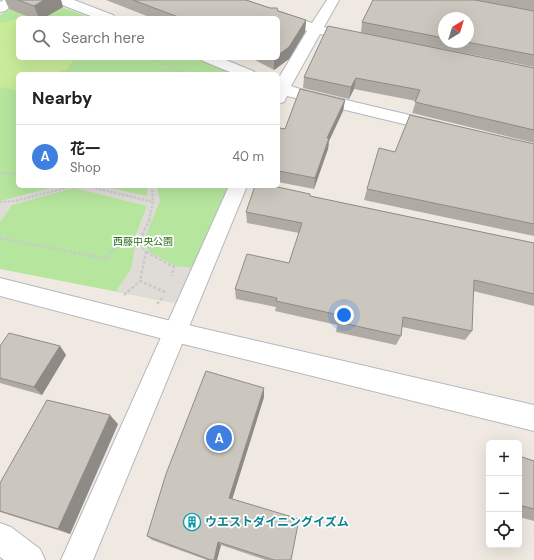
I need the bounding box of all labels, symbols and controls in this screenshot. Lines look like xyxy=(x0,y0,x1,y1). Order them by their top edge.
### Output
north arrow xyxy=(438,12,474,48)
search box xyxy=(16,16,280,60)
icon: search xyxy=(30,27,52,49)
text: Search here xyxy=(62,28,145,48)
text: Nearby xyxy=(32,87,92,109)
text: 花一 xyxy=(70,139,100,159)
text: A xyxy=(40,148,50,165)
text: 40 m xyxy=(232,148,264,165)
text: Shop xyxy=(70,159,101,176)
park label: 西藤中央公園 xyxy=(113,235,173,248)
your location xyxy=(334,305,354,325)
pin: A xyxy=(206,423,232,453)
map controls xyxy=(486,440,522,548)
button: + xyxy=(486,440,522,476)
button: − xyxy=(486,476,522,512)
building icon: ウエストダイニングイズム xyxy=(182,512,202,532)
button: locate xyxy=(486,512,522,548)
place label: ウエストダイニングイズム xyxy=(205,514,349,530)

